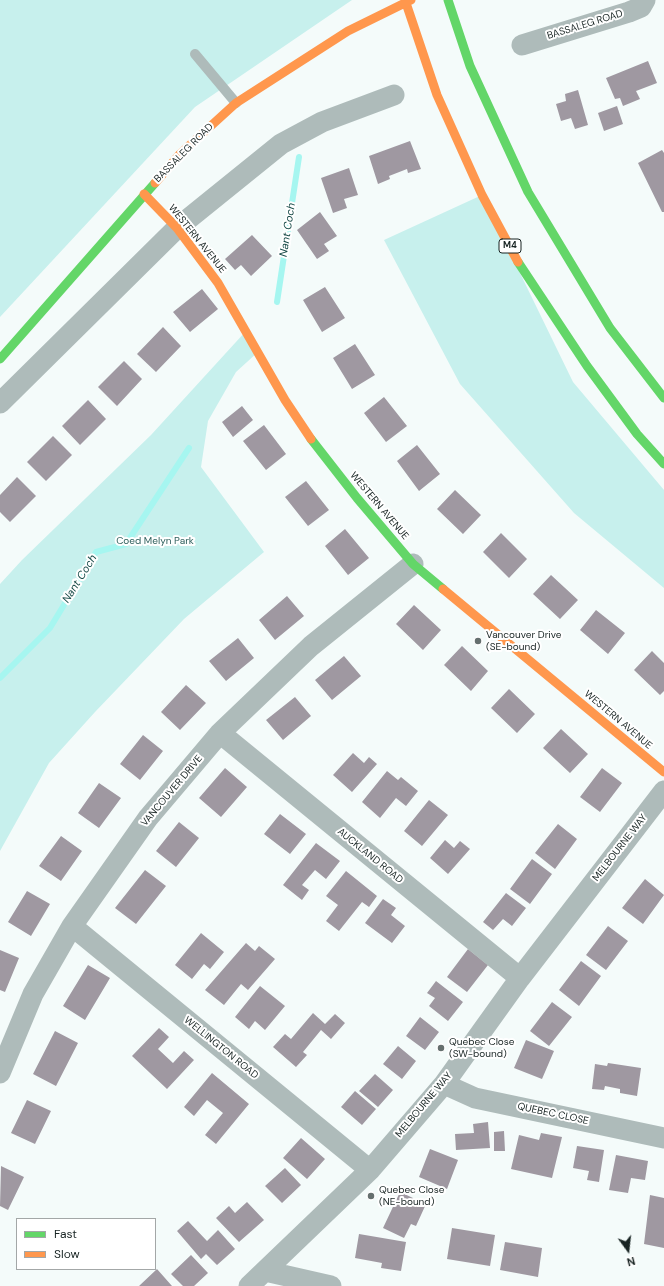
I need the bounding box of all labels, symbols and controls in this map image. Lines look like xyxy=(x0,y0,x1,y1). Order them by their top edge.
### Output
street label: BASSALEG ROAD xyxy=(546,8,624,42)
street label: BASSALEG ROAD xyxy=(152,121,216,185)
street label: WESTERN AVENUE xyxy=(166,202,228,276)
water label: Nant Coch xyxy=(277,202,299,258)
road number: M4 xyxy=(499,239,521,253)
street label: WESTERN AVENUE xyxy=(347,470,411,542)
park label: Coed Melyn Park xyxy=(116,535,194,547)
water label: Nant Coch xyxy=(60,552,100,606)
place label: Vancouver Drive (SE-bound) xyxy=(486,629,561,652)
marker: Vancouver Drive (SE-bound) xyxy=(473,636,483,646)
street label: WESTERN AVENUE xyxy=(582,688,654,752)
street label: VANCOUVER DRIVE xyxy=(139,753,205,829)
street label: MELBOURNE WAY xyxy=(590,812,650,884)
street label: AUCKLAND ROAD xyxy=(335,826,405,886)
street label: WELLINGTON ROAD xyxy=(181,1014,261,1082)
place label: Quebec Close (SW-bound) xyxy=(449,1036,514,1060)
marker: Quebec Close (SW-bound) xyxy=(436,1043,446,1053)
street label: MELBOURNE WAY xyxy=(393,1070,455,1140)
street label: QUEBEC CLOSE xyxy=(516,1101,590,1127)
place label: Quebec Close (NE-bound) xyxy=(379,1184,444,1208)
marker: Quebec Close (NE-bound) xyxy=(366,1191,376,1201)
legend xyxy=(16,1218,156,1270)
text: Fast xyxy=(54,1226,77,1242)
north arrow xyxy=(608,1230,648,1270)
text: Slow xyxy=(54,1246,80,1262)
text: N xyxy=(625,1254,637,1269)

